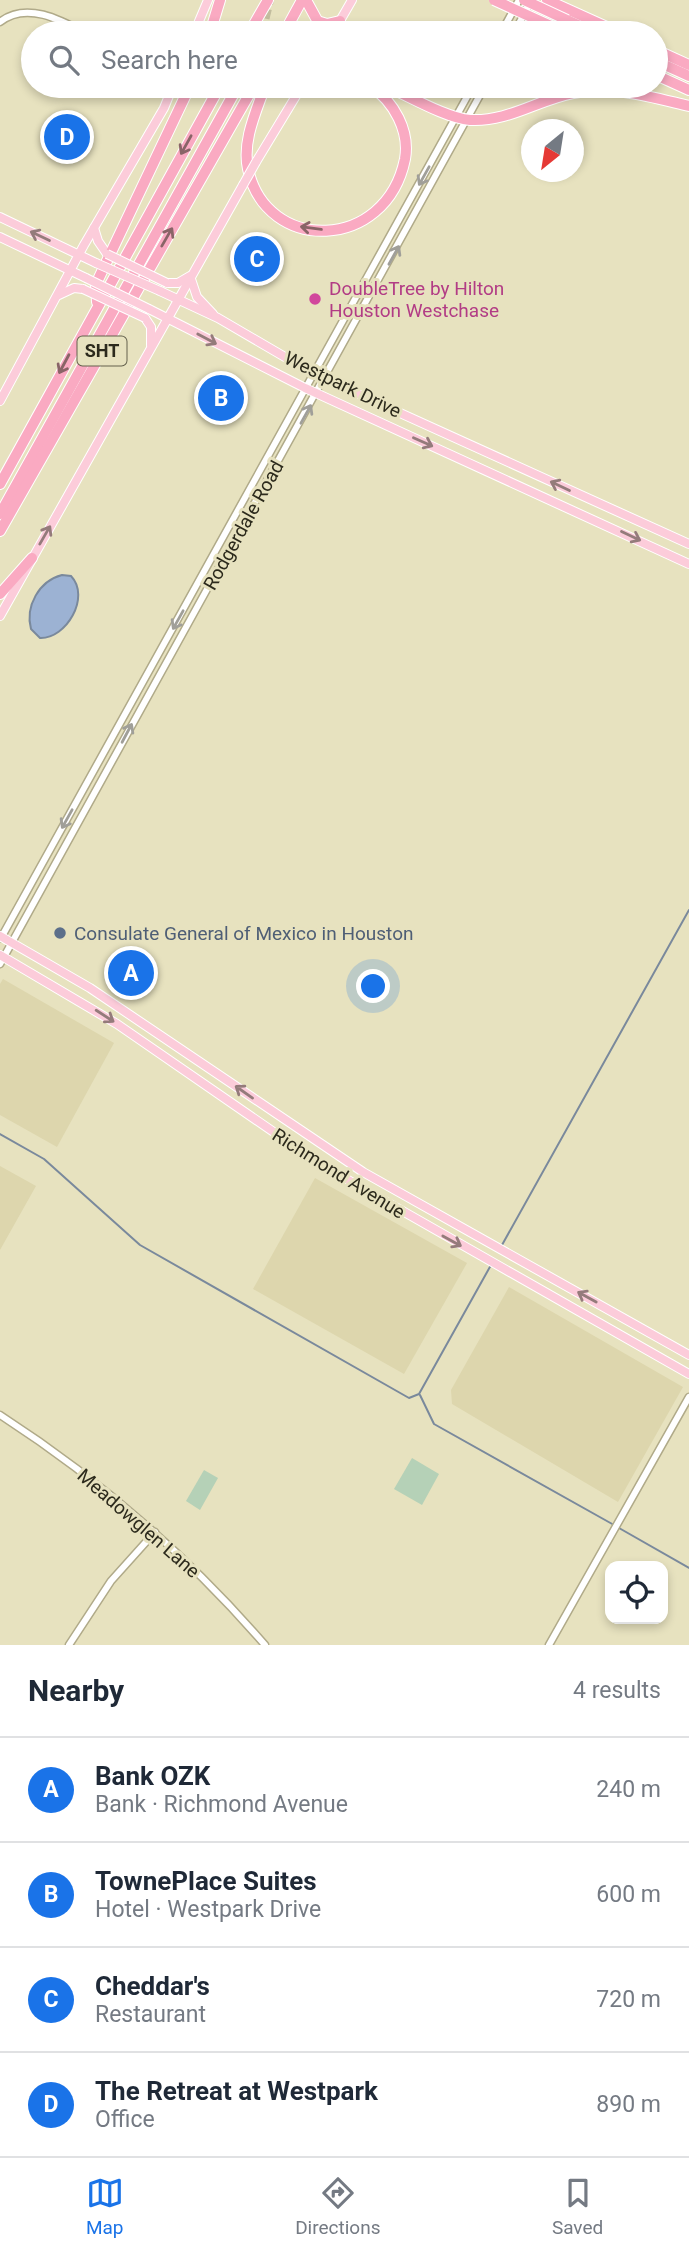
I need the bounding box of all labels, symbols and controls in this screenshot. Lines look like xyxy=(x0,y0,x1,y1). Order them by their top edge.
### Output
search box xyxy=(21,21,668,98)
icon: search xyxy=(45,41,83,79)
text: Search here xyxy=(101,45,238,75)
pin: D xyxy=(44,111,90,163)
north arrow xyxy=(521,119,584,182)
one-way arrow xyxy=(179,135,193,155)
one-way arrow xyxy=(417,166,431,186)
one-way arrow xyxy=(300,221,322,234)
one-way arrow xyxy=(161,227,174,248)
one-way arrow xyxy=(29,228,50,241)
pin: C xyxy=(234,233,280,285)
one-way arrow xyxy=(387,245,401,265)
place label: DoubleTree by Hilton Houston Westchase xyxy=(329,277,504,322)
marker: DoubleTree by Hilton Houston Westchase xyxy=(307,291,323,307)
one-way arrow xyxy=(196,332,216,346)
road number: SHT xyxy=(78,337,126,366)
street label: Westpark Drive xyxy=(281,346,405,423)
one-way arrow xyxy=(57,353,71,374)
pin: B xyxy=(198,372,244,424)
one-way arrow xyxy=(299,404,313,424)
one-way arrow xyxy=(412,436,434,449)
street label: Rodgerdale Road xyxy=(198,457,288,594)
one-way arrow xyxy=(550,478,571,492)
one-way arrow xyxy=(38,525,52,545)
one-way arrow xyxy=(620,529,641,543)
one-way arrow xyxy=(171,609,184,630)
one-way arrow xyxy=(120,723,134,743)
one-way arrow xyxy=(60,808,73,829)
place label: Consulate General of Mexico in Houston xyxy=(74,922,413,945)
marker: Consulate General of Mexico in Houston xyxy=(52,925,68,941)
pin: A xyxy=(108,947,154,999)
your location xyxy=(356,969,390,1003)
one-way arrow xyxy=(95,1009,114,1024)
one-way arrow xyxy=(235,1085,254,1099)
street label: Richmond Avenue xyxy=(268,1123,409,1224)
one-way arrow xyxy=(442,1234,462,1248)
one-way arrow xyxy=(577,1290,597,1304)
street label: Meadowglen Lane xyxy=(73,1464,205,1583)
map controls xyxy=(605,1561,668,1624)
button: locate xyxy=(605,1561,668,1624)
text: Nearby xyxy=(28,1673,124,1708)
text: 4 results xyxy=(573,1677,661,1704)
text: Bank OZK xyxy=(95,1761,210,1791)
text: A xyxy=(43,1776,59,1803)
text: 240 m xyxy=(596,1776,661,1803)
text: Bank · Richmond Avenue xyxy=(95,1791,348,1818)
text: TownePlace Suites xyxy=(95,1866,317,1896)
text: B xyxy=(44,1881,58,1908)
text: 600 m xyxy=(596,1881,661,1908)
text: Hotel · Westpark Drive xyxy=(95,1896,321,1923)
text: Cheddar's xyxy=(95,1971,210,2001)
text: C xyxy=(43,1986,59,2013)
text: 720 m xyxy=(596,1986,661,2013)
text: Restaurant xyxy=(95,2001,206,2028)
text: The Retreat at Westpark xyxy=(95,2076,378,2106)
text: D xyxy=(44,2091,58,2118)
text: 890 m xyxy=(596,2091,661,2118)
text: Office xyxy=(95,2106,155,2133)
tab: Map xyxy=(86,2174,124,2239)
tab: Directions xyxy=(295,2174,380,2239)
tab: Saved xyxy=(552,2174,603,2239)

